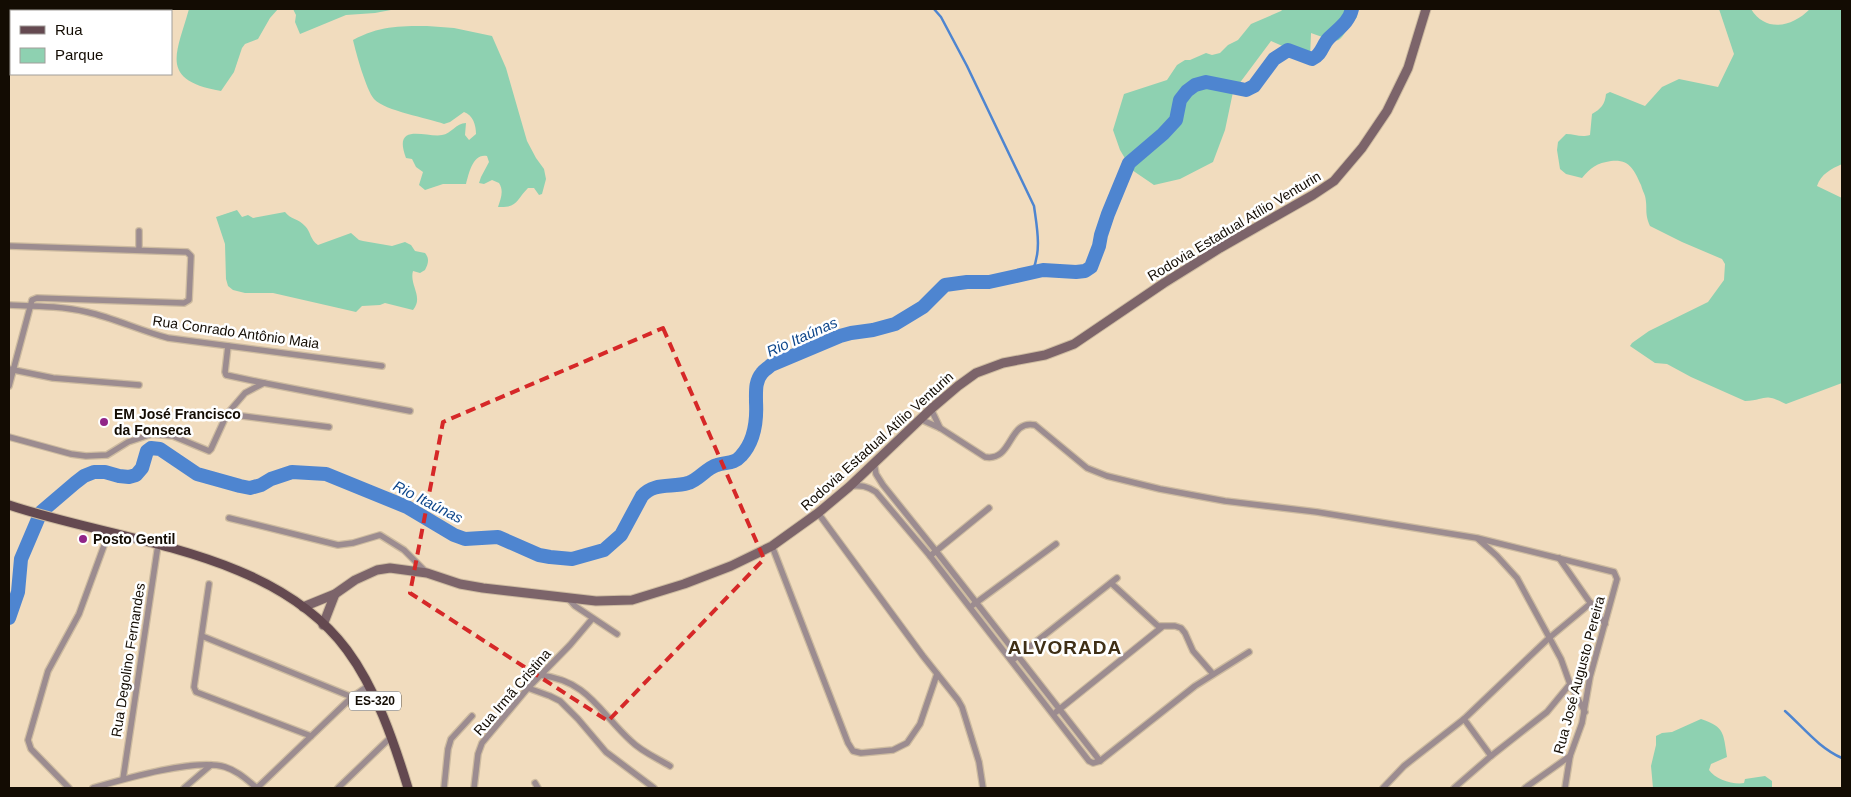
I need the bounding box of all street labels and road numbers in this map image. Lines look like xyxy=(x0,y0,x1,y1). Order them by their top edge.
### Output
street label: Rodovia Estadual Atílio Venturin xyxy=(1144,168,1324,284)
street label: Rua Conrado Antônio Maia xyxy=(152,312,321,352)
street label: Rodovia Estadual Atílio Venturin xyxy=(798,368,956,514)
street label: Rua Degolino Fernandes xyxy=(108,582,148,738)
street label: Rua José Augusto Pereira xyxy=(1550,594,1608,756)
street label: Rua Irmã Cristina xyxy=(470,645,554,738)
road number: ES-320 xyxy=(349,691,401,710)

